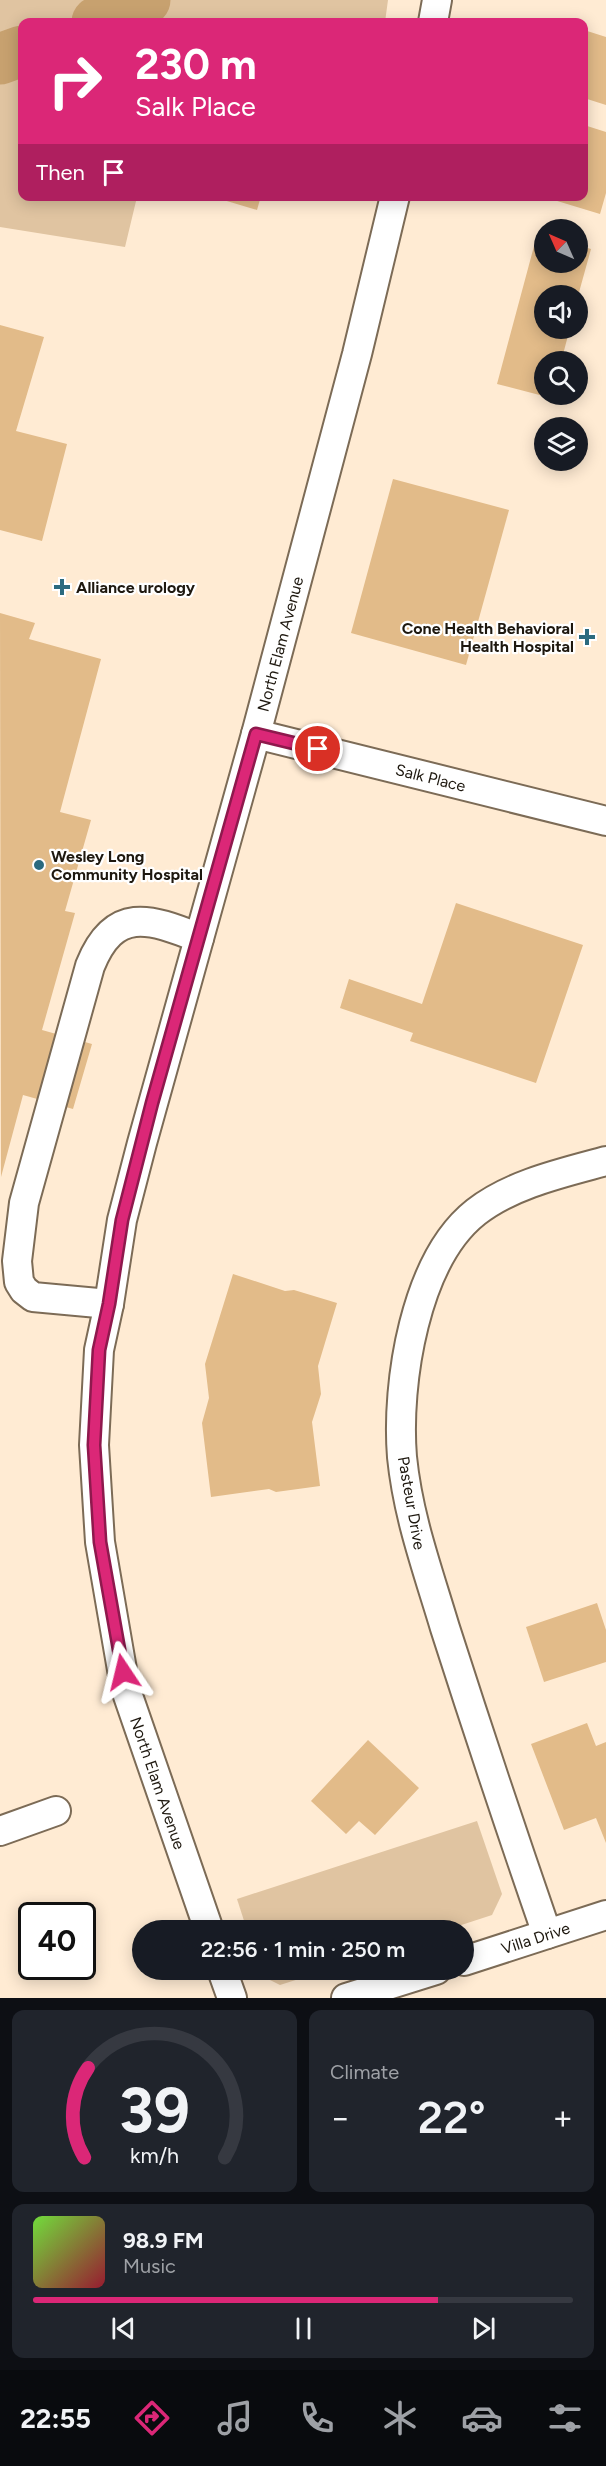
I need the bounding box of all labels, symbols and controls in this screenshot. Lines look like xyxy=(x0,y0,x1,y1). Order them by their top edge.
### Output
text: 230 m xyxy=(135,39,257,90)
icon: right xyxy=(36,42,114,120)
text: Salk Place xyxy=(135,90,256,123)
icon: arrive xyxy=(97,156,130,189)
text: Then xyxy=(36,159,85,186)
north arrow xyxy=(534,219,588,273)
map controls xyxy=(534,219,588,471)
button: sound xyxy=(534,285,588,339)
button: search xyxy=(534,351,588,405)
button: layers xyxy=(534,417,588,471)
street label: North Elam Avenue xyxy=(253,574,308,714)
marker: Alliance urology xyxy=(53,578,71,596)
place label: Alliance urology xyxy=(76,578,196,597)
place label: Cone Health Behavioral Health Hospital xyxy=(402,619,574,656)
marker: Cone Health Behavioral Health Hospital xyxy=(578,628,596,646)
pin xyxy=(292,723,343,774)
icon: arrive xyxy=(301,732,334,765)
street label: Salk Place xyxy=(394,760,468,796)
place label: Wesley Long Community Hospital xyxy=(51,847,203,884)
marker: Wesley Long Community Hospital xyxy=(32,858,46,872)
street label: Pasteur Drive xyxy=(394,1455,429,1552)
position arrow xyxy=(91,1640,155,1704)
street label: North Elam Avenue xyxy=(126,1714,189,1852)
speed limit sign: 40 xyxy=(18,1902,96,1980)
street label: Villa Drive xyxy=(499,1918,572,1958)
text: 22:56 · 1 min · 250 m xyxy=(201,1936,405,1963)
text: Climate xyxy=(330,2060,399,2084)
text: 39 xyxy=(119,2073,190,2148)
text: 22° xyxy=(417,2090,486,2144)
text: − xyxy=(330,2098,351,2137)
text: + xyxy=(552,2098,573,2137)
text: km/h xyxy=(130,2143,179,2168)
text: 98.9 FM xyxy=(123,2227,204,2254)
text: Music xyxy=(123,2254,176,2278)
icon: previous xyxy=(107,2312,140,2345)
icon: pause xyxy=(287,2312,320,2345)
icon: next xyxy=(467,2312,500,2345)
icon: directions xyxy=(131,2397,173,2439)
icon: music xyxy=(214,2397,256,2439)
icon: phone xyxy=(296,2397,338,2439)
icon: climate xyxy=(379,2397,421,2439)
icon: car xyxy=(461,2397,503,2439)
icon: filters xyxy=(544,2397,586,2439)
text: 22:55 xyxy=(20,2402,91,2435)

